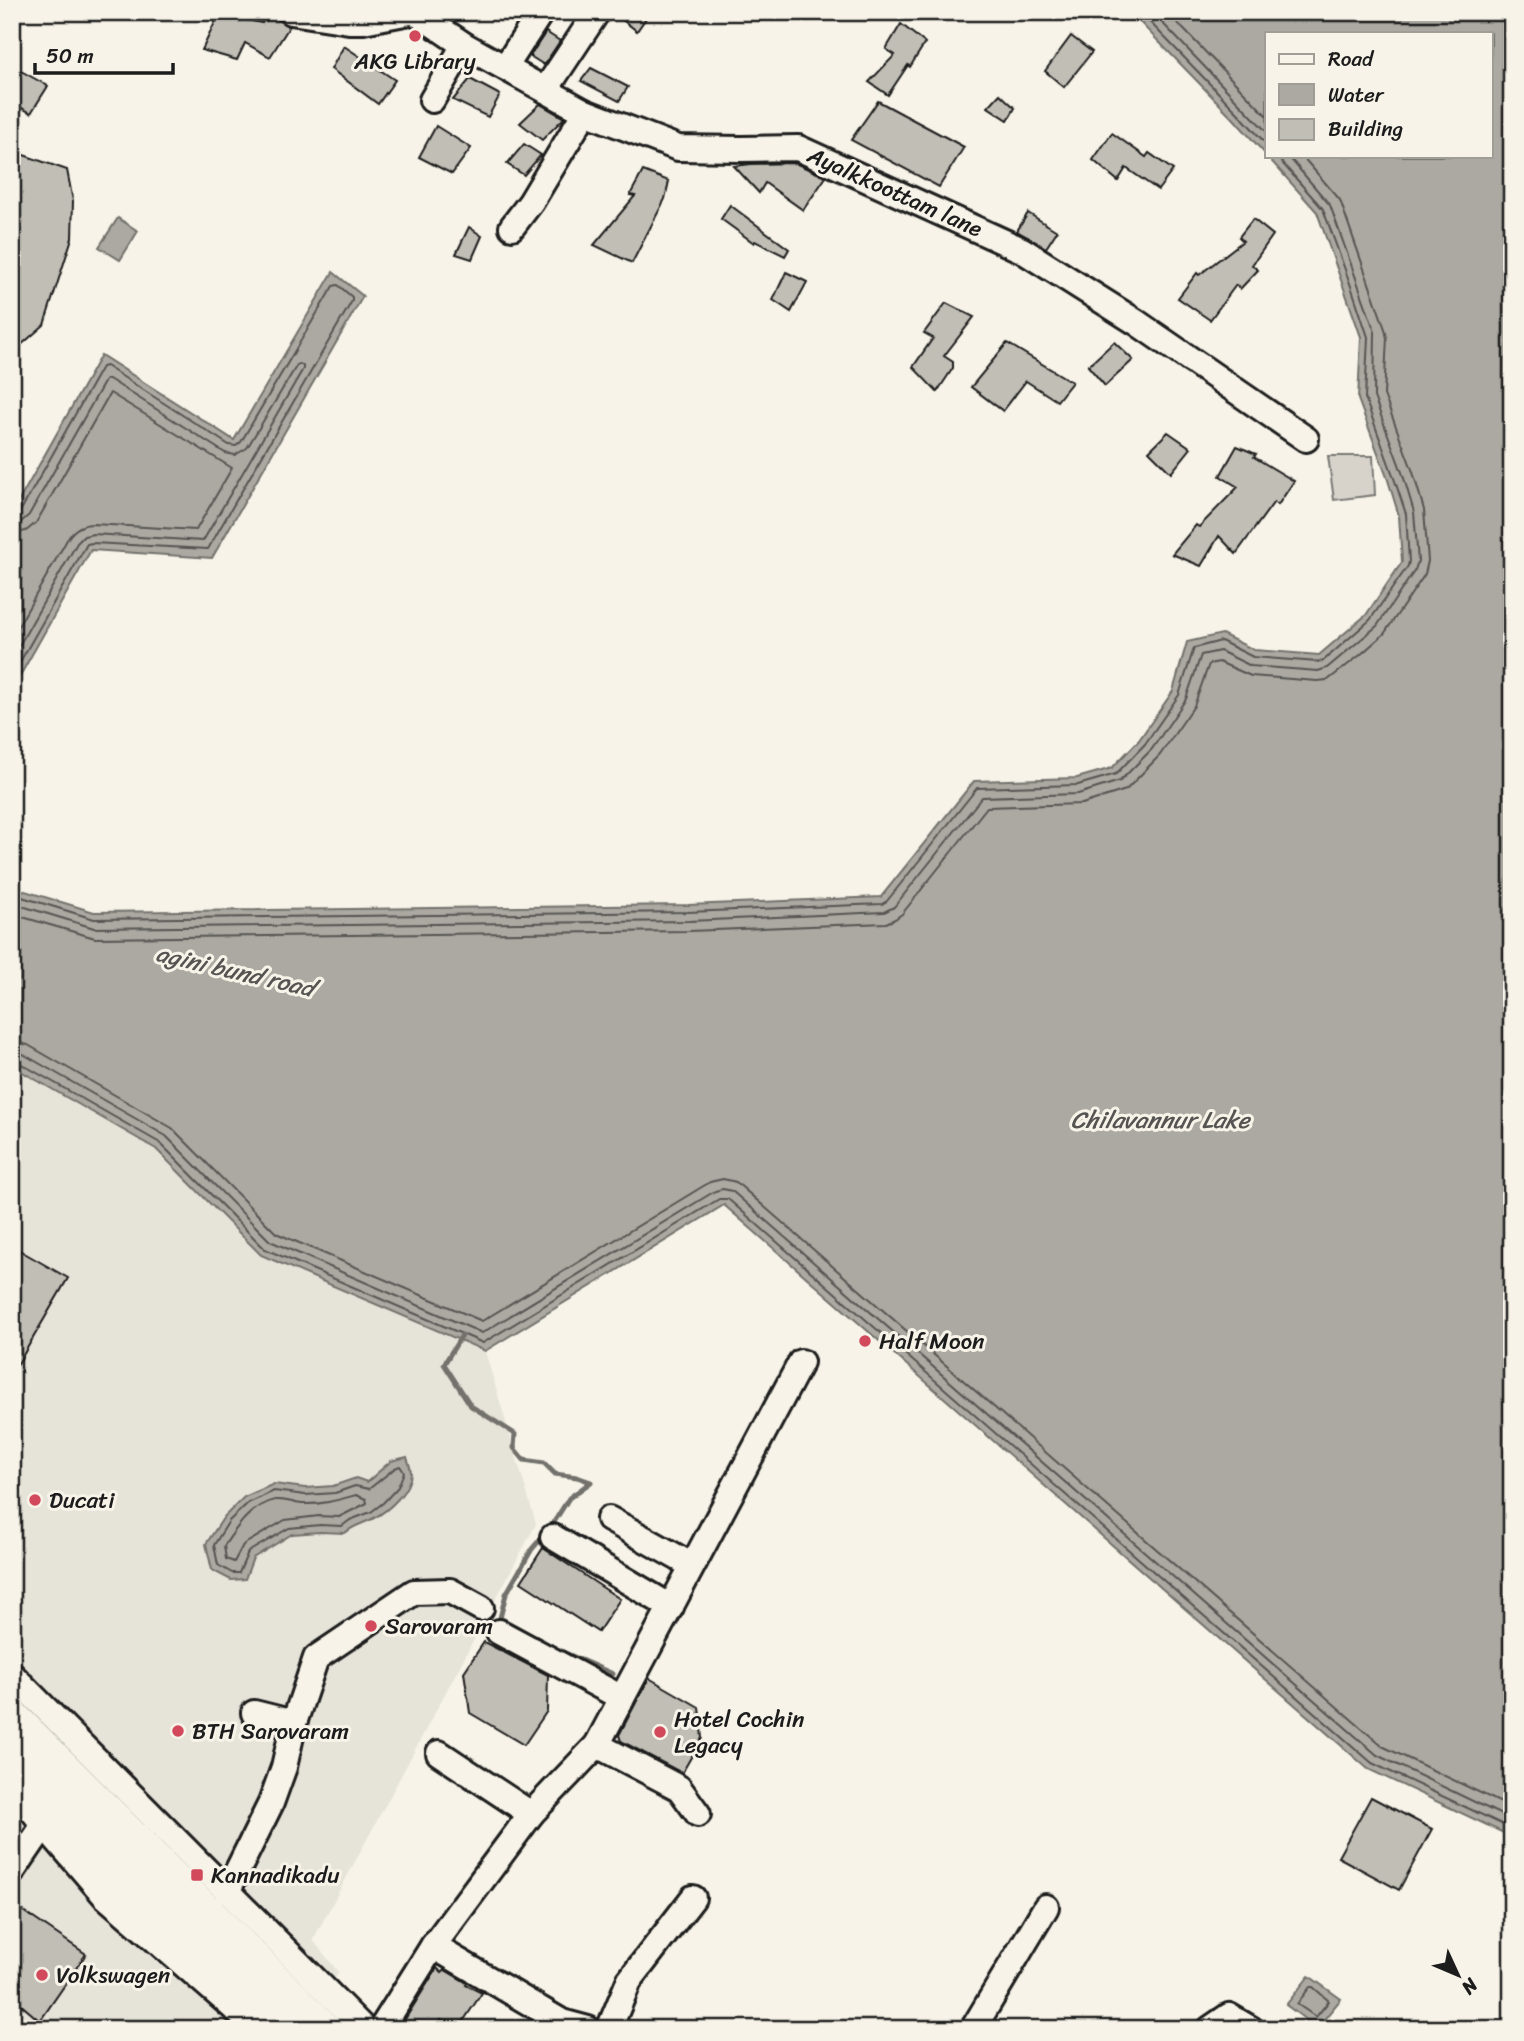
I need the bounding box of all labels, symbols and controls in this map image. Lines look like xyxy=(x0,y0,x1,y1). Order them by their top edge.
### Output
marker: AKG Library xyxy=(407,28,423,44)
scale bar xyxy=(35,32,173,76)
legend xyxy=(1265,32,1492,158)
text: 50 m xyxy=(46,37,94,75)
text: Road xyxy=(1328,40,1375,78)
place label: AKG Library xyxy=(353,41,476,82)
text: Water xyxy=(1328,76,1385,114)
text: Building xyxy=(1328,110,1404,148)
street label: Ayalkkoottam lane xyxy=(800,135,989,249)
water label: agini bund road xyxy=(152,932,324,1011)
water label: Chilavannur Lake xyxy=(1071,1099,1252,1141)
place label: Half Moon xyxy=(879,1321,985,1362)
marker: Half Moon xyxy=(857,1333,873,1349)
place label: Ducati xyxy=(49,1480,115,1521)
marker: Ducati xyxy=(27,1492,43,1508)
place label: Sarovaram xyxy=(385,1606,493,1647)
marker: Sarovaram xyxy=(363,1618,379,1634)
place label: Hotel Cochin Legacy xyxy=(674,1699,804,1766)
place label: BTH Sarovaram xyxy=(192,1711,349,1752)
marker: BTH Sarovaram xyxy=(170,1723,186,1739)
marker: Hotel Cochin Legacy xyxy=(652,1724,668,1740)
place label: Kannadikadu xyxy=(211,1855,340,1896)
marker: Kannadikadu xyxy=(189,1867,205,1883)
north arrow xyxy=(1422,1940,1492,2010)
place label: Volkswagen xyxy=(56,1955,171,1996)
marker: Volkswagen xyxy=(34,1967,50,1983)
text: N xyxy=(1453,1970,1487,2003)

